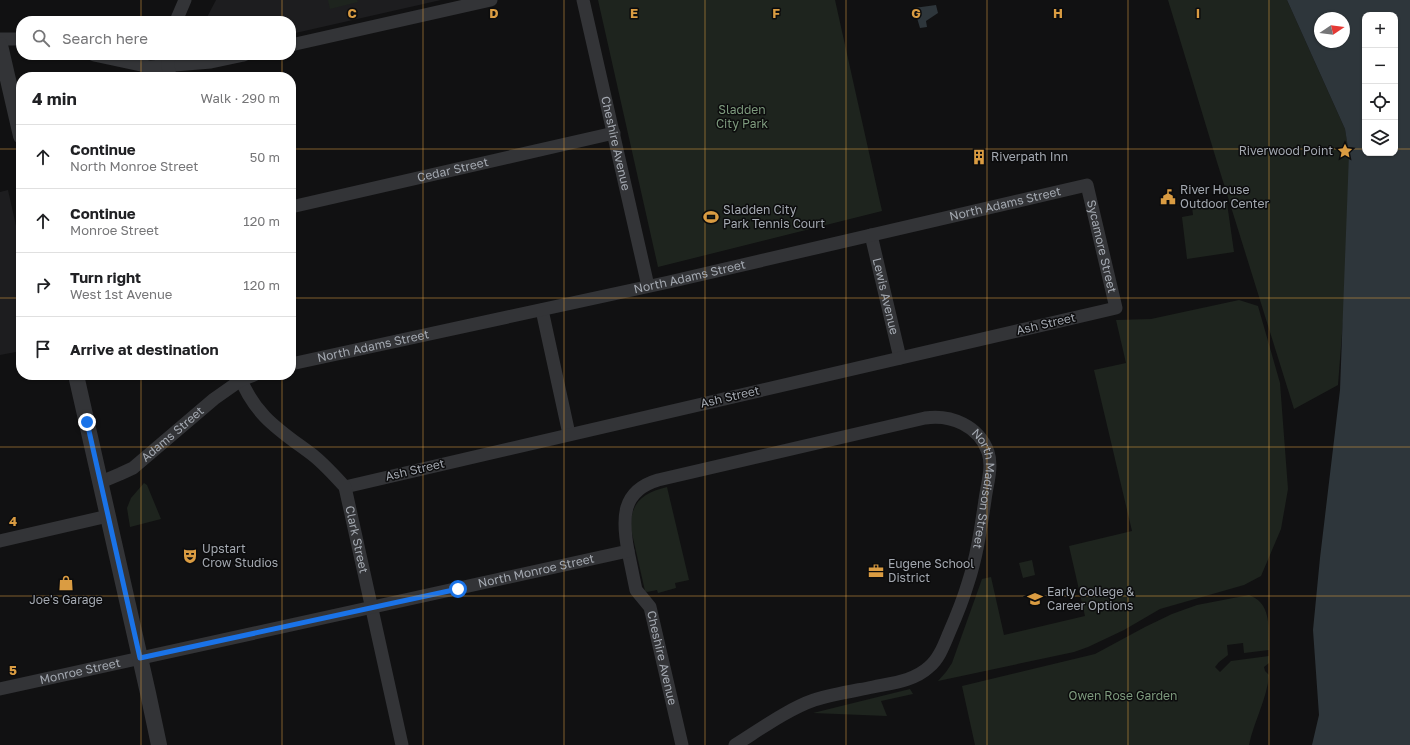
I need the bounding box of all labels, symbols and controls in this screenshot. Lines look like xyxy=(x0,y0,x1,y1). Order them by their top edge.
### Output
text: C xyxy=(347,5,357,21)
text: D xyxy=(489,5,499,21)
text: E xyxy=(630,5,638,21)
text: F xyxy=(772,5,780,21)
text: G xyxy=(911,5,921,21)
text: H xyxy=(1053,5,1063,21)
text: I xyxy=(1196,5,1200,21)
north arrow xyxy=(1314,12,1350,48)
map controls xyxy=(1362,12,1398,156)
button: + xyxy=(1362,12,1398,48)
search box xyxy=(16,16,296,60)
icon: search xyxy=(30,27,52,49)
text: Search here xyxy=(62,29,148,47)
button: − xyxy=(1362,48,1398,84)
button: locate xyxy=(1362,84,1398,120)
text: 4 min xyxy=(32,88,77,109)
text: Walk · 290 m xyxy=(201,90,280,106)
street label: Cheshire Avenue xyxy=(598,95,634,192)
park label: Sladden City Park xyxy=(716,102,768,131)
button: layers xyxy=(1362,120,1398,156)
text: Continue xyxy=(70,140,136,158)
place icon: Riverwood Point xyxy=(1336,142,1354,160)
place label: Riverwood Point xyxy=(1239,143,1333,158)
icon: ahead xyxy=(32,146,54,168)
building icon: Riverpath Inn xyxy=(970,148,988,166)
text: 50 m xyxy=(250,149,280,165)
place label: Riverpath Inn xyxy=(991,149,1068,164)
street label: Cedar Street xyxy=(416,154,490,185)
text: North Monroe Street xyxy=(70,158,198,174)
place label: River House Outdoor Center xyxy=(1180,182,1270,211)
street label: North Adams Street xyxy=(948,183,1063,224)
public building icon: River House Outdoor Center xyxy=(1159,188,1177,206)
street label: Sycamore Street xyxy=(1084,198,1120,295)
place label: Sladden City Park Tennis Court xyxy=(723,202,825,231)
text: Continue xyxy=(70,204,136,222)
sports icon: Sladden City Park Tennis Court xyxy=(702,208,720,226)
icon: ahead xyxy=(32,210,54,232)
text: 120 m xyxy=(243,213,280,229)
text: Monroe Street xyxy=(70,222,159,238)
street label: North Adams Street xyxy=(632,256,747,296)
street label: Lewis Avenue xyxy=(870,256,902,336)
text: Turn right xyxy=(70,268,141,286)
icon: right xyxy=(32,274,54,296)
text: 120 m xyxy=(243,277,280,293)
text: West 1st Avenue xyxy=(70,286,172,302)
street label: Ash Street xyxy=(1015,309,1077,338)
street label: North Adams Street xyxy=(316,326,431,365)
icon: arrive xyxy=(32,338,54,360)
text: Arrive at destination xyxy=(70,340,219,358)
street label: Ash Street xyxy=(699,382,761,411)
street label: Adams Street xyxy=(138,403,207,465)
route end xyxy=(78,413,96,431)
street label: North Madison Street xyxy=(969,425,998,550)
street label: Ash Street xyxy=(384,455,446,484)
street label: Clark Street xyxy=(342,504,372,575)
text: 4 xyxy=(9,513,17,529)
place label: Upstart Crow Studios xyxy=(202,541,278,570)
theatre icon: Upstart Crow Studios xyxy=(181,547,199,565)
street label: North Monroe Street xyxy=(477,551,596,591)
place label: Eugene School District xyxy=(888,556,974,585)
office icon: Eugene School District xyxy=(867,562,885,580)
shop icon: Joe's Garage xyxy=(57,574,75,592)
route start xyxy=(449,580,467,598)
place label: Early College & Career Options xyxy=(1047,584,1134,613)
school or university icon: Early College & Career Options xyxy=(1026,590,1044,608)
place label: Joe's Garage xyxy=(29,592,103,607)
street label: Cheshire Avenue xyxy=(644,609,680,706)
street label: Monroe Street xyxy=(38,655,122,687)
text: 5 xyxy=(9,662,17,678)
park label: Owen Rose Garden xyxy=(1069,688,1177,703)

